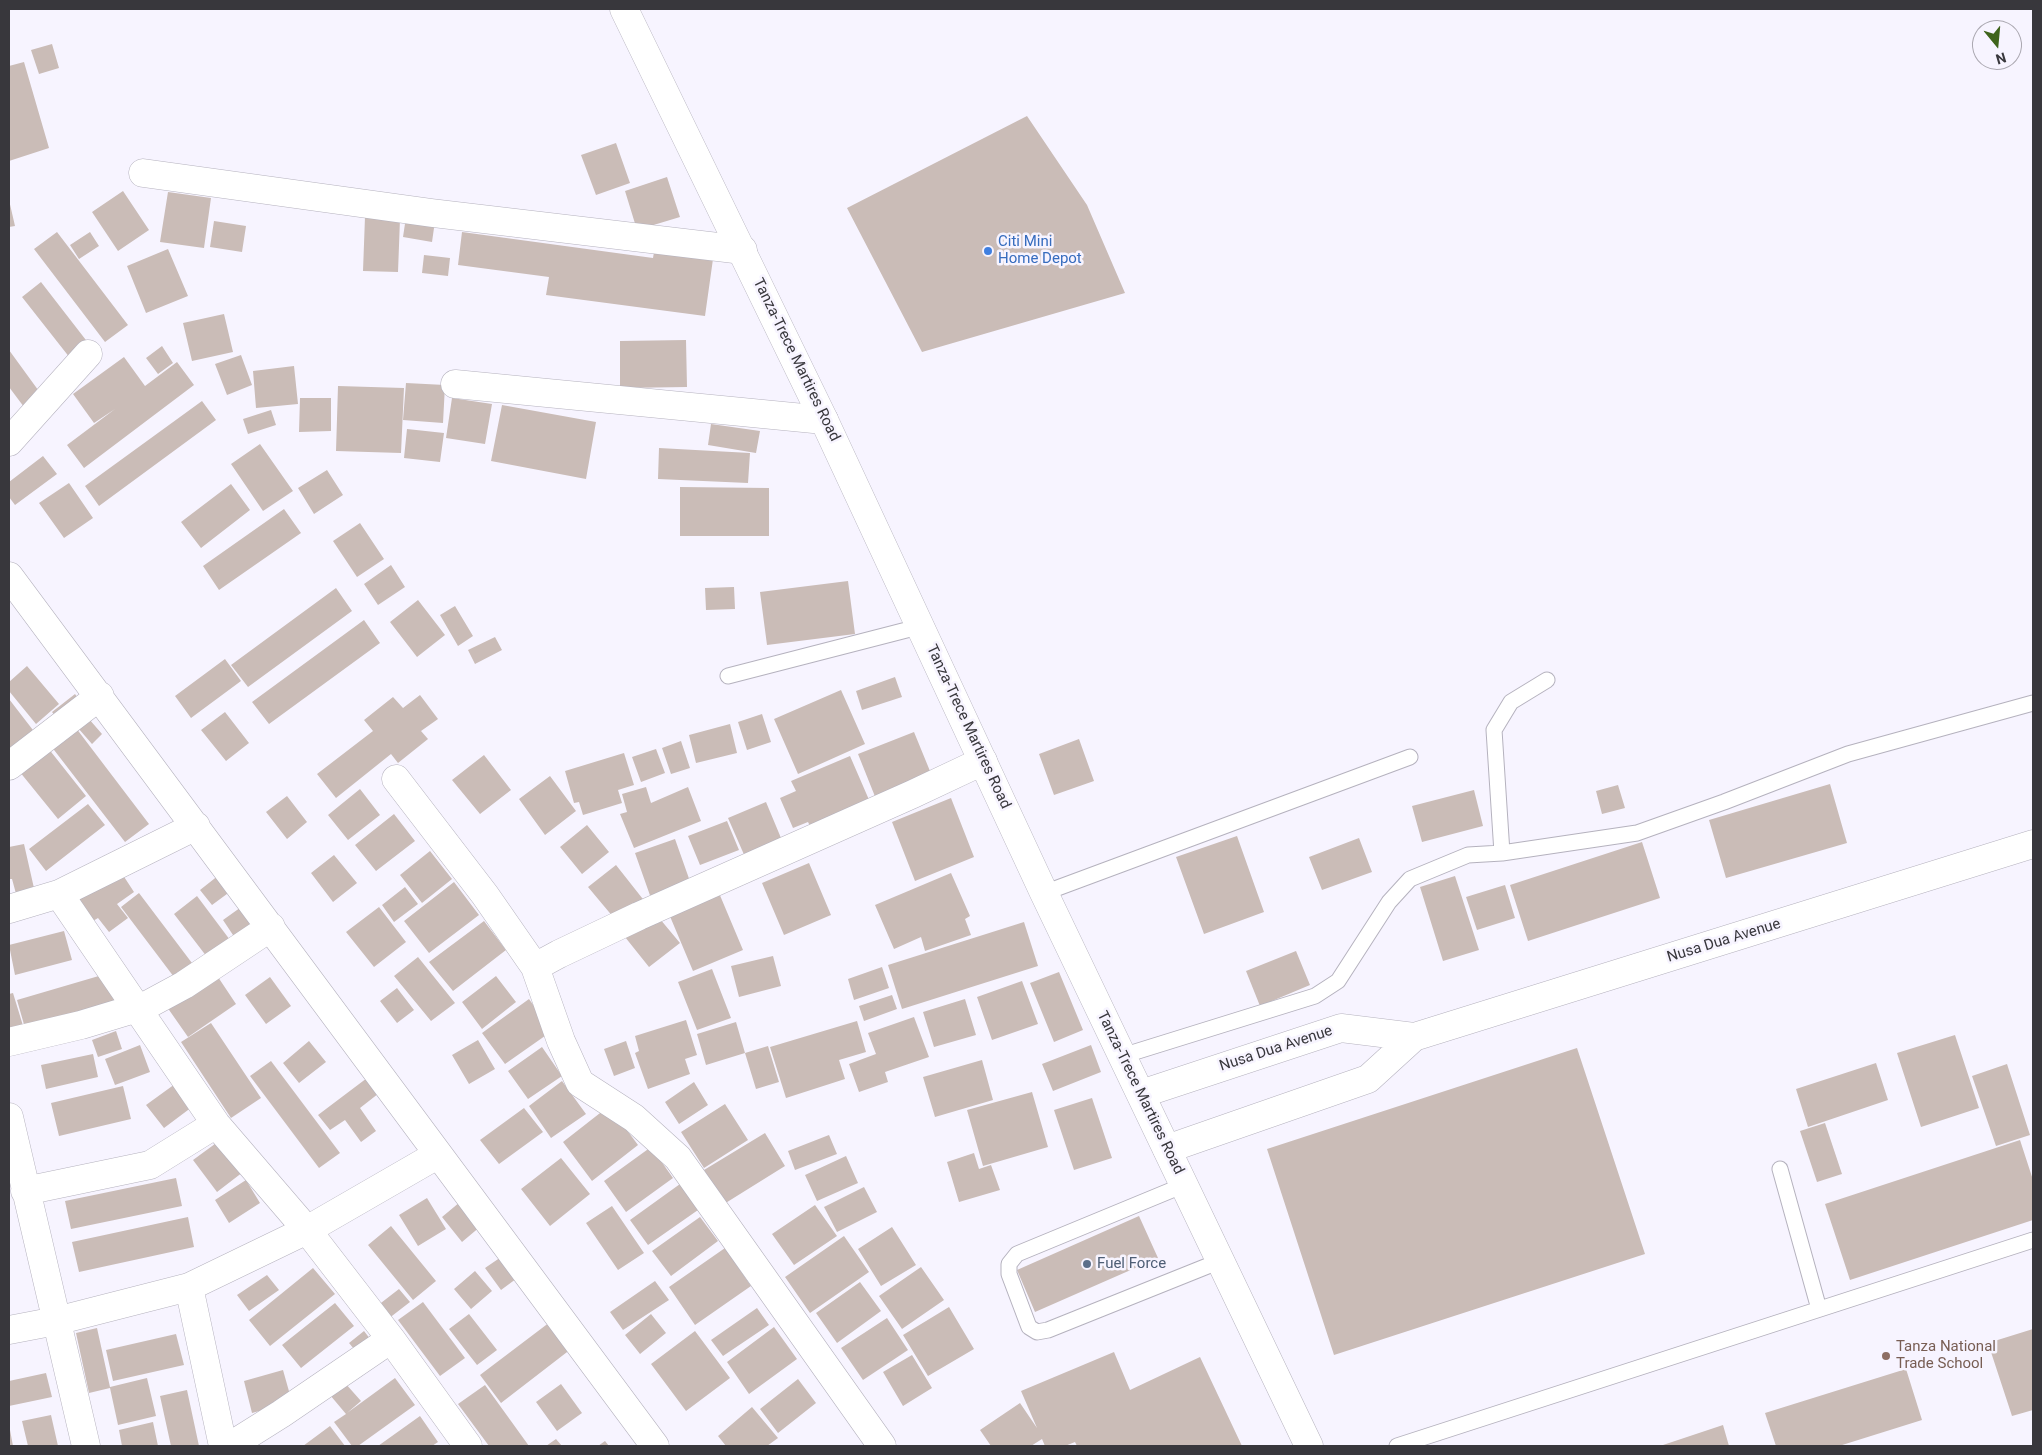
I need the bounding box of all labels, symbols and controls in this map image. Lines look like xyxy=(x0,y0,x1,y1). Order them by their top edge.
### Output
north arrow xyxy=(1972,20,2022,70)
text: N xyxy=(1994,49,2008,67)
place label: Citi Mini Home Depot xyxy=(998,233,1082,268)
marker: Citi Mini Home Depot xyxy=(982,245,994,257)
street label: Tanza-Trece Martires Road xyxy=(749,276,843,444)
street label: Tanza-Trece Martires Road xyxy=(922,642,1014,812)
street label: Nusa Dua Avenue xyxy=(1665,915,1783,967)
street label: Tanza-Trece Martires Road xyxy=(1093,1009,1187,1177)
street label: Nusa Dua Avenue xyxy=(1217,1022,1335,1076)
place label: Fuel Force xyxy=(1097,1255,1166,1273)
marker: Fuel Force xyxy=(1081,1258,1093,1270)
place label: Tanza National Trade School xyxy=(1896,1338,1996,1373)
marker: Tanza National Trade School xyxy=(1880,1350,1892,1362)

